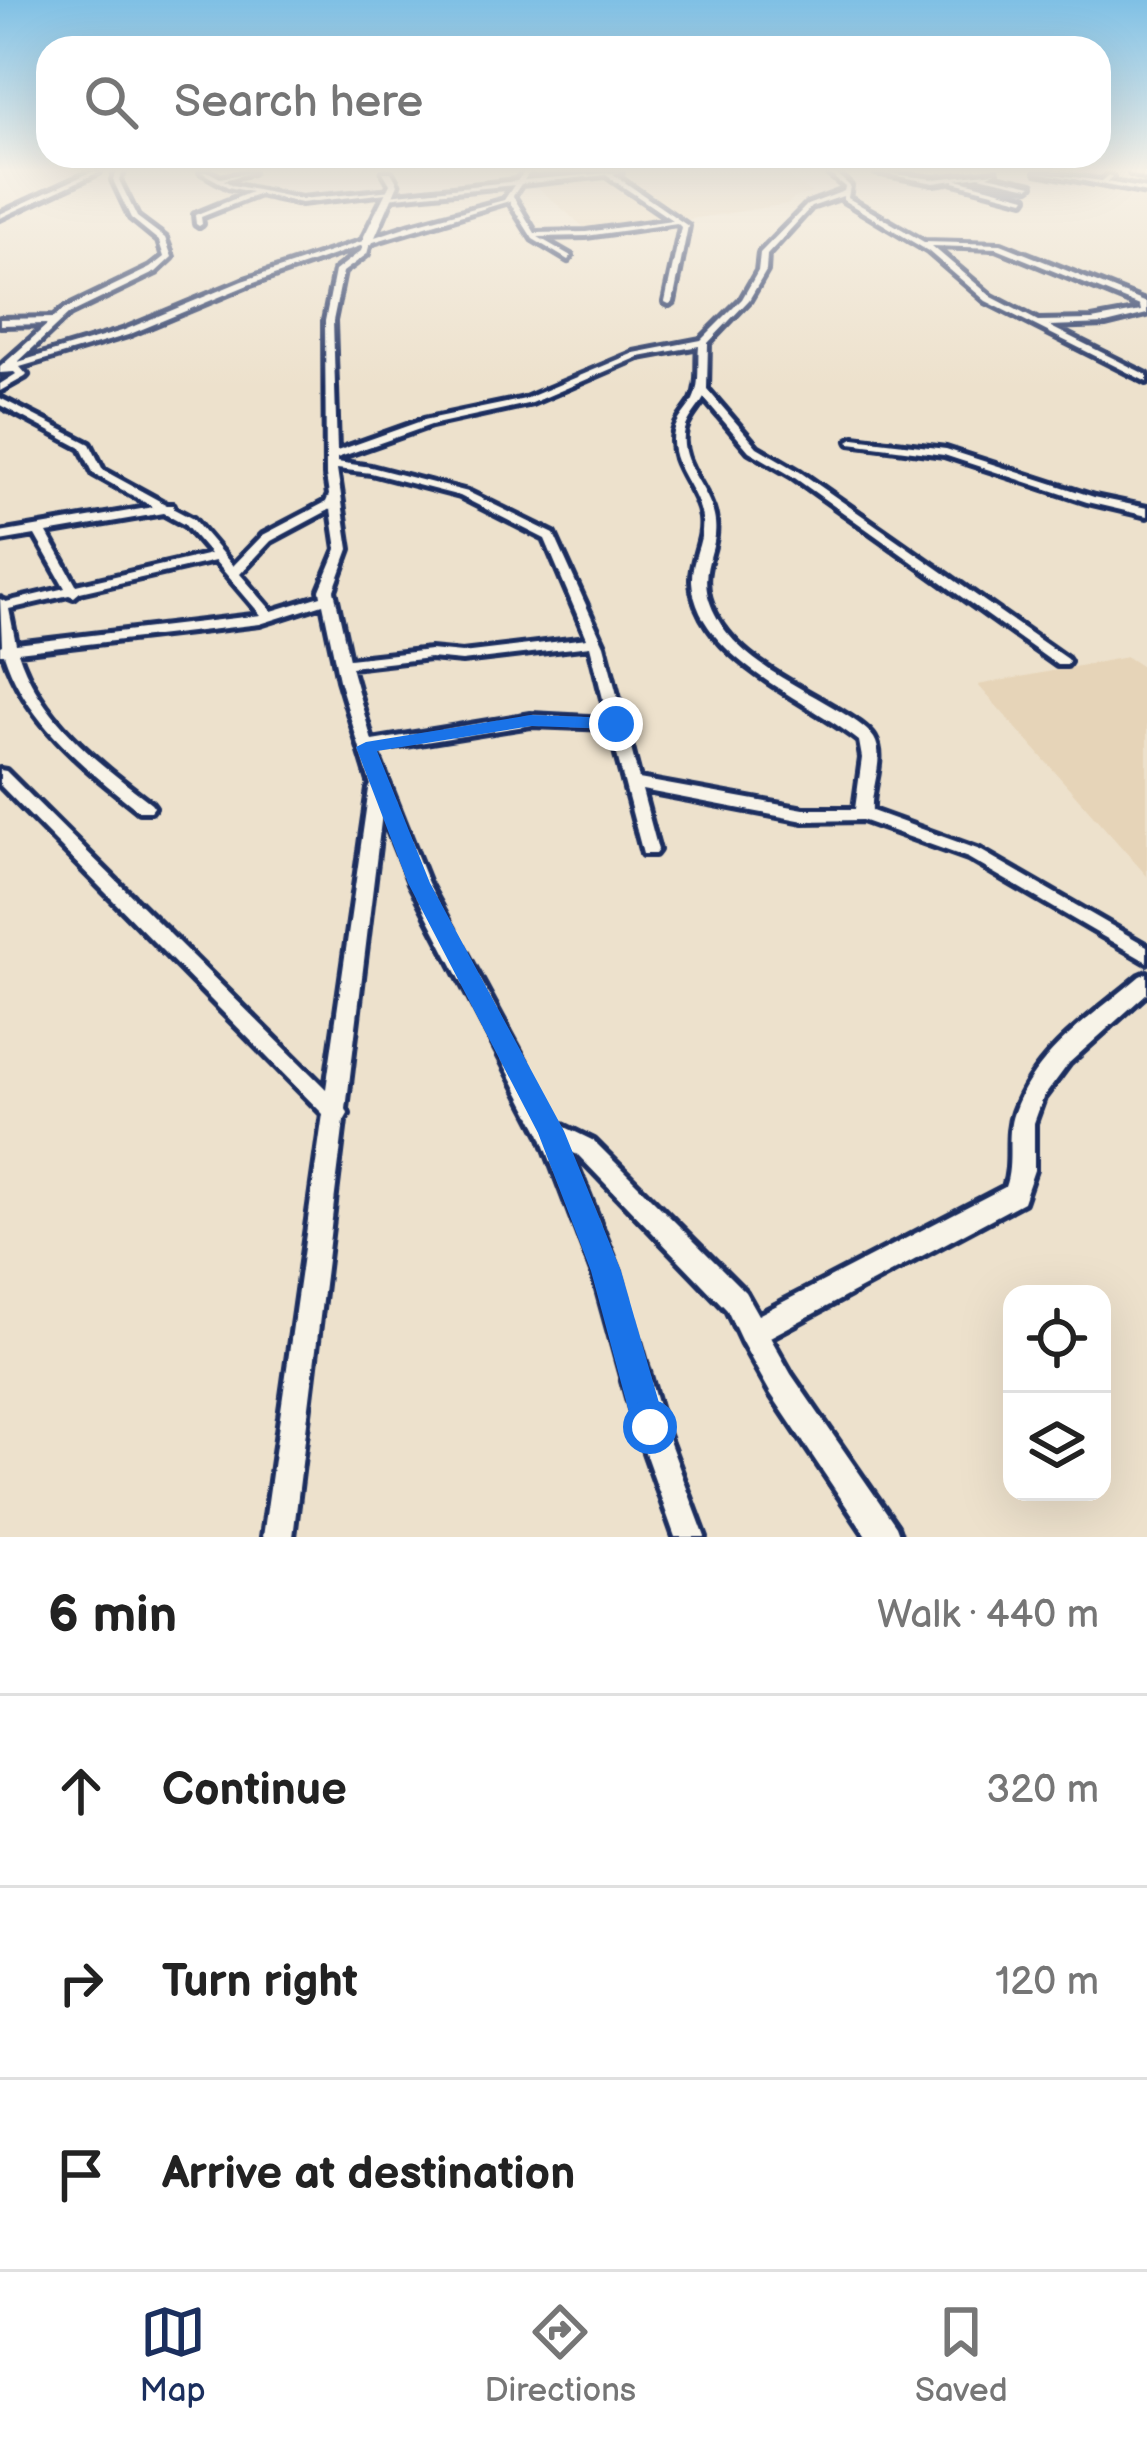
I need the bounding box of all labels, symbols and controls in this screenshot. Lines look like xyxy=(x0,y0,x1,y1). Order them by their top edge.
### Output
search box xyxy=(36,36,1111,168)
icon: search xyxy=(78,69,144,135)
text: Search here xyxy=(174,75,423,130)
route end xyxy=(589,697,643,751)
map controls xyxy=(1003,1285,1111,1501)
button: locate xyxy=(1003,1285,1111,1393)
button: layers xyxy=(1003,1393,1111,1501)
route start xyxy=(623,1400,677,1454)
text: 6 min xyxy=(48,1585,177,1646)
text: Walk · 440 m xyxy=(877,1592,1099,1639)
icon: ahead xyxy=(48,1758,114,1824)
text: Continue xyxy=(162,1763,347,1818)
text: 320 m xyxy=(986,1767,1099,1814)
icon: right xyxy=(48,1950,114,2016)
text: Turn right xyxy=(162,1955,358,2010)
text: 120 m xyxy=(995,1959,1099,2006)
icon: arrive xyxy=(48,2142,114,2208)
text: Arrive at destination xyxy=(162,2147,575,2202)
tab: Map xyxy=(139,2299,206,2411)
tab: Directions xyxy=(484,2299,636,2411)
tab: Saved xyxy=(915,2299,1008,2411)

